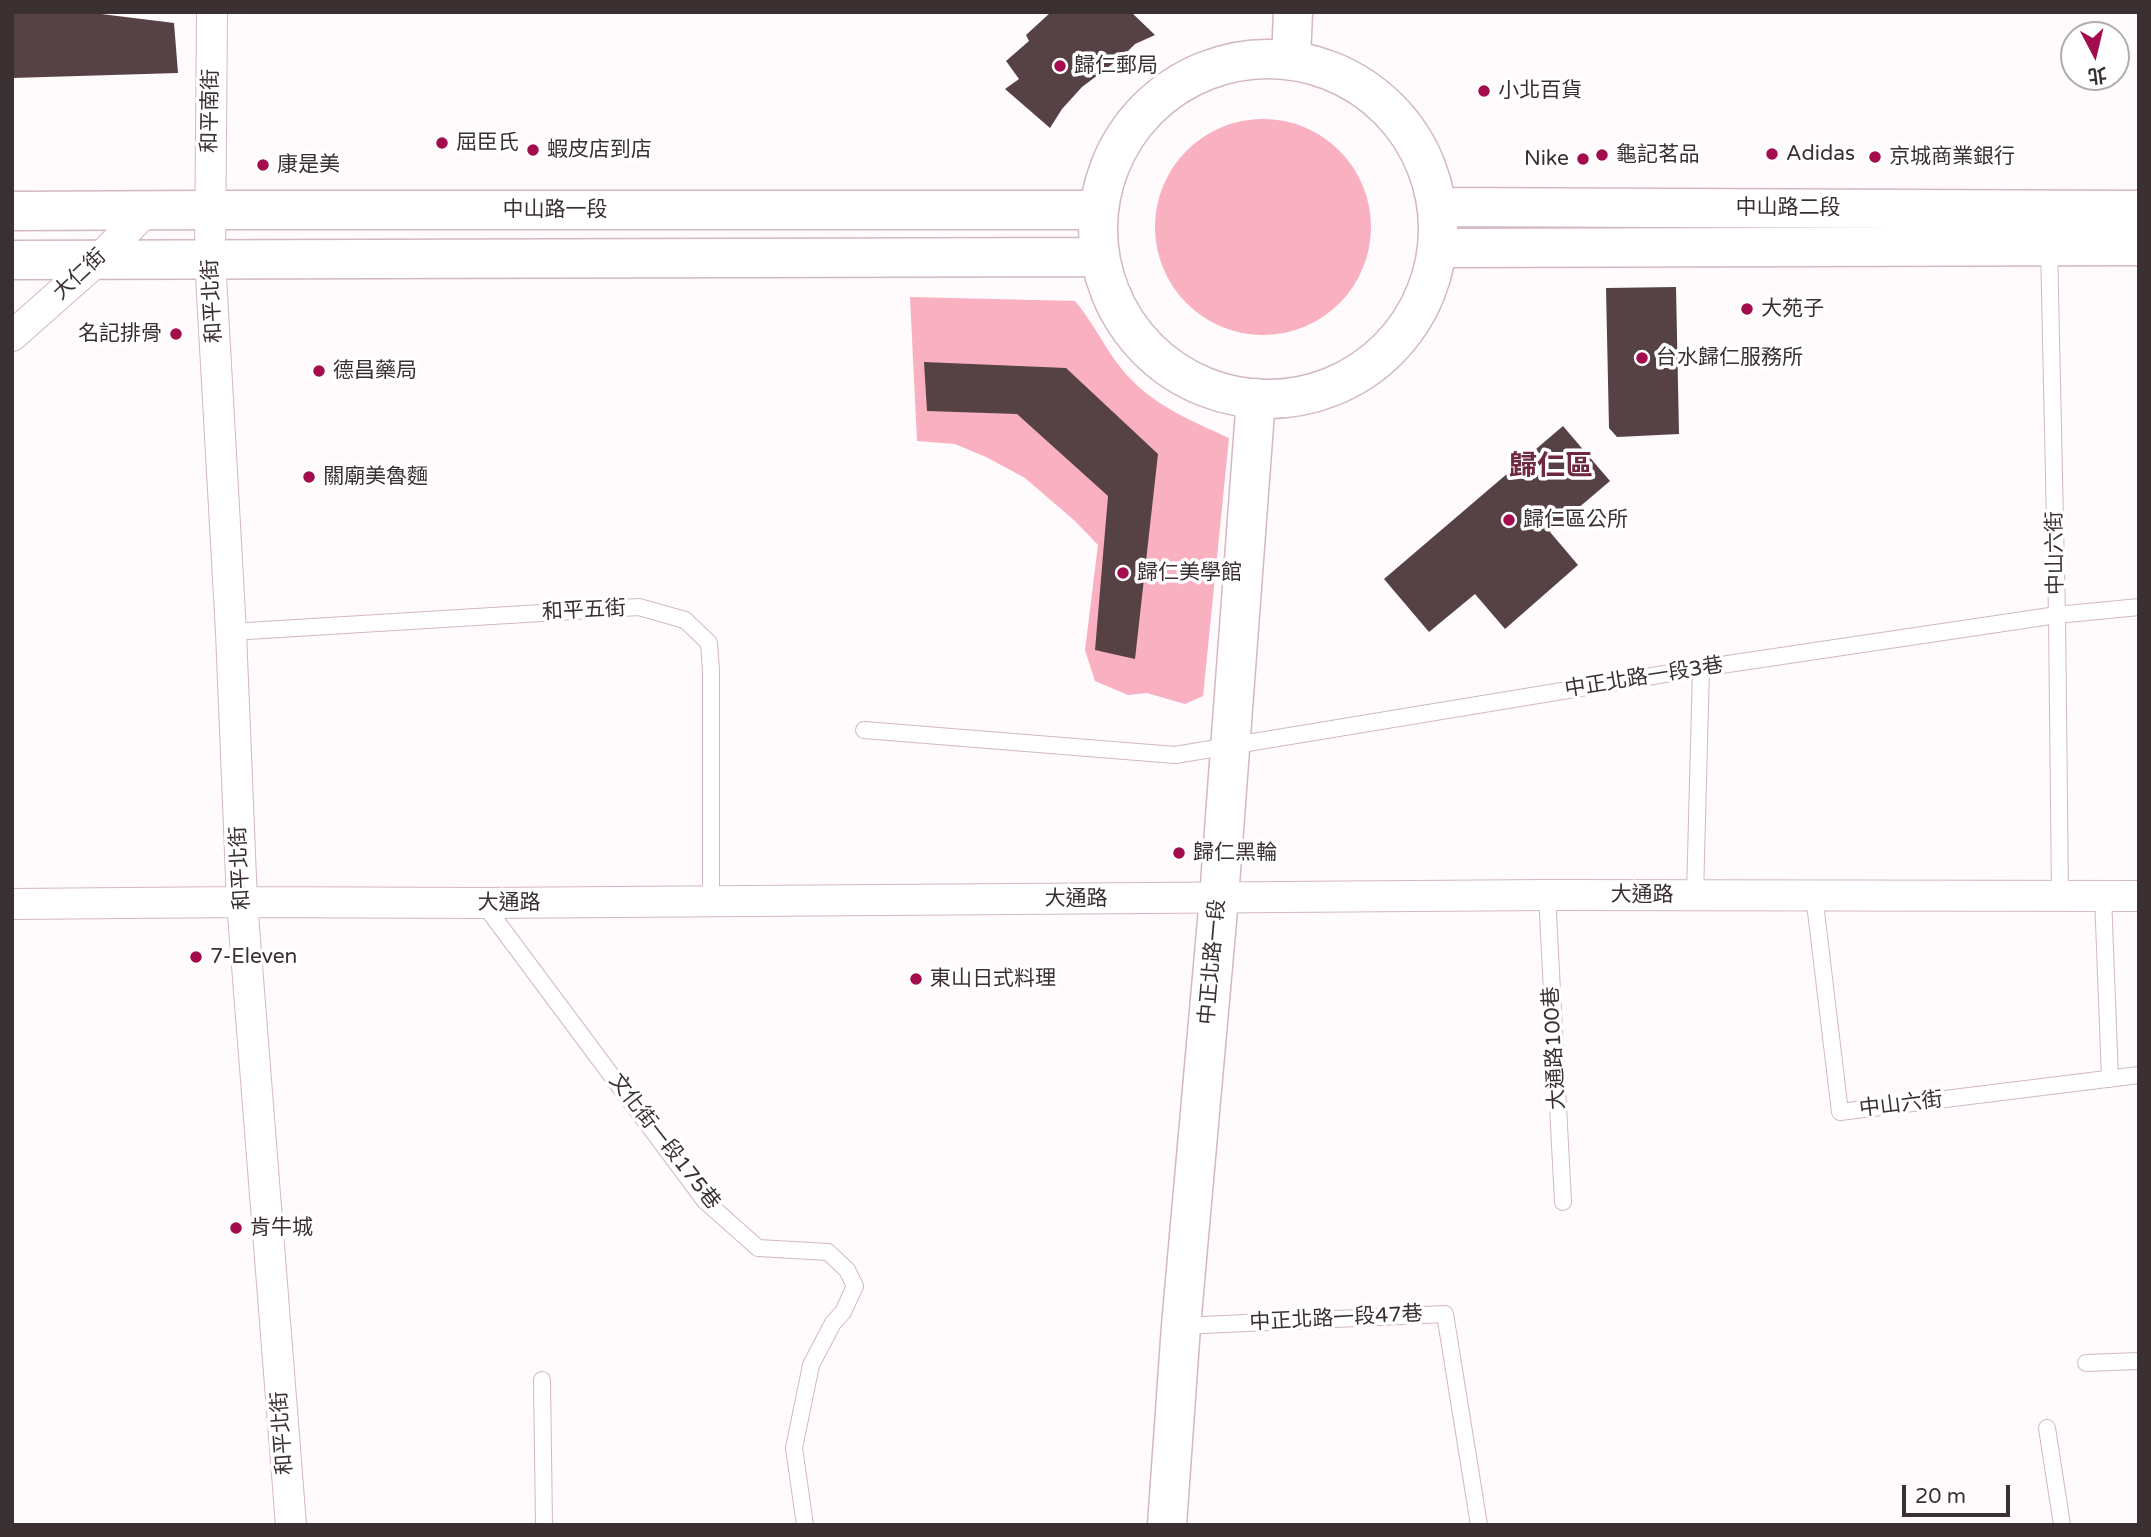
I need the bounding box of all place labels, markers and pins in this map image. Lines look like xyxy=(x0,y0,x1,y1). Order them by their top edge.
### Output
place label: 歸仁郵局 xyxy=(1074,53,1158,79)
marker: 歸仁郵局 xyxy=(1052,58,1068,74)
place label: 小北百貨 xyxy=(1498,78,1582,104)
marker: 小北百貨 xyxy=(1476,83,1492,99)
place label: 屈臣氏 xyxy=(456,130,519,156)
marker: 屈臣氏 xyxy=(434,135,450,151)
place label: 蝦皮店到店 xyxy=(547,137,652,163)
place label: Adidas xyxy=(1786,141,1855,167)
marker: 蝦皮店到店 xyxy=(525,142,541,158)
place label: 龜記茗品 xyxy=(1616,142,1700,168)
place label: 京城商業銀行 xyxy=(1889,144,2015,170)
place label: Nike xyxy=(1524,146,1569,172)
marker: Adidas xyxy=(1764,146,1780,162)
marker: 龜記茗品 xyxy=(1594,147,1610,163)
marker: 京城商業銀行 xyxy=(1867,149,1883,165)
marker: Nike xyxy=(1575,151,1591,167)
place label: 康是美 xyxy=(277,152,340,178)
marker: 康是美 xyxy=(255,157,271,173)
place label: 大苑子 xyxy=(1761,296,1824,322)
marker: 大苑子 xyxy=(1739,301,1755,317)
place label: 名記排骨 xyxy=(78,321,162,347)
marker: 名記排骨 xyxy=(168,326,184,342)
place label: 台水歸仁服務所 xyxy=(1656,345,1803,371)
marker: 台水歸仁服務所 xyxy=(1634,350,1650,366)
place label: 德昌藥局 xyxy=(333,358,417,384)
marker: 德昌藥局 xyxy=(311,363,327,379)
place label: 關廟美魯麵 xyxy=(323,464,428,490)
marker: 關廟美魯麵 xyxy=(301,469,317,485)
place label: 歸仁區公所 xyxy=(1523,507,1628,533)
marker: 歸仁區公所 xyxy=(1501,512,1517,528)
place label: 歸仁美學館 xyxy=(1137,560,1242,586)
marker: 歸仁美學館 xyxy=(1115,565,1131,581)
place label: 歸仁黑輪 xyxy=(1193,840,1277,866)
marker: 歸仁黑輪 xyxy=(1171,845,1187,861)
place label: 7-Eleven xyxy=(210,944,297,970)
marker: 7-Eleven xyxy=(188,949,204,965)
place label: 東山日式料理 xyxy=(930,966,1056,992)
marker: 東山日式料理 xyxy=(908,971,924,987)
place label: 肯牛城 xyxy=(250,1215,313,1241)
marker: 肯牛城 xyxy=(228,1220,244,1236)

